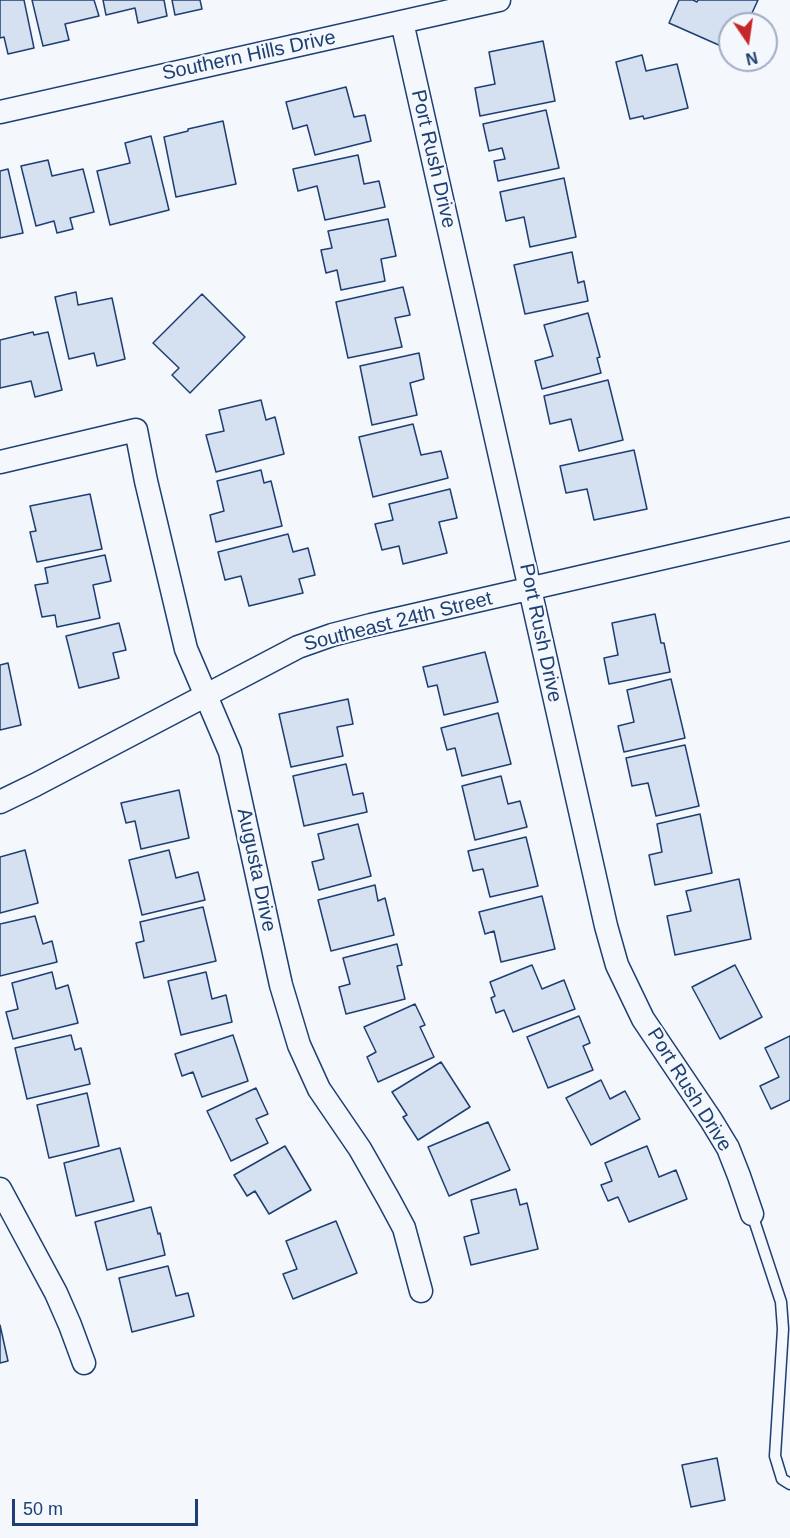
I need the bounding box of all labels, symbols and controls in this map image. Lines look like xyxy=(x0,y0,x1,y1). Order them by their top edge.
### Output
north arrow xyxy=(718,12,778,72)
street label: Southern Hills Drive xyxy=(160,26,338,86)
text: N xyxy=(744,48,759,68)
street label: Port Rush Drive xyxy=(405,88,461,230)
street label: Port Rush Drive xyxy=(514,561,566,705)
street label: Southeast 24th Street xyxy=(301,587,495,657)
street label: Augusta Drive xyxy=(231,806,281,934)
street label: Port Rush Drive xyxy=(641,1024,737,1156)
scale bar xyxy=(15,1487,201,1525)
text: 50 m xyxy=(23,1499,63,1519)

